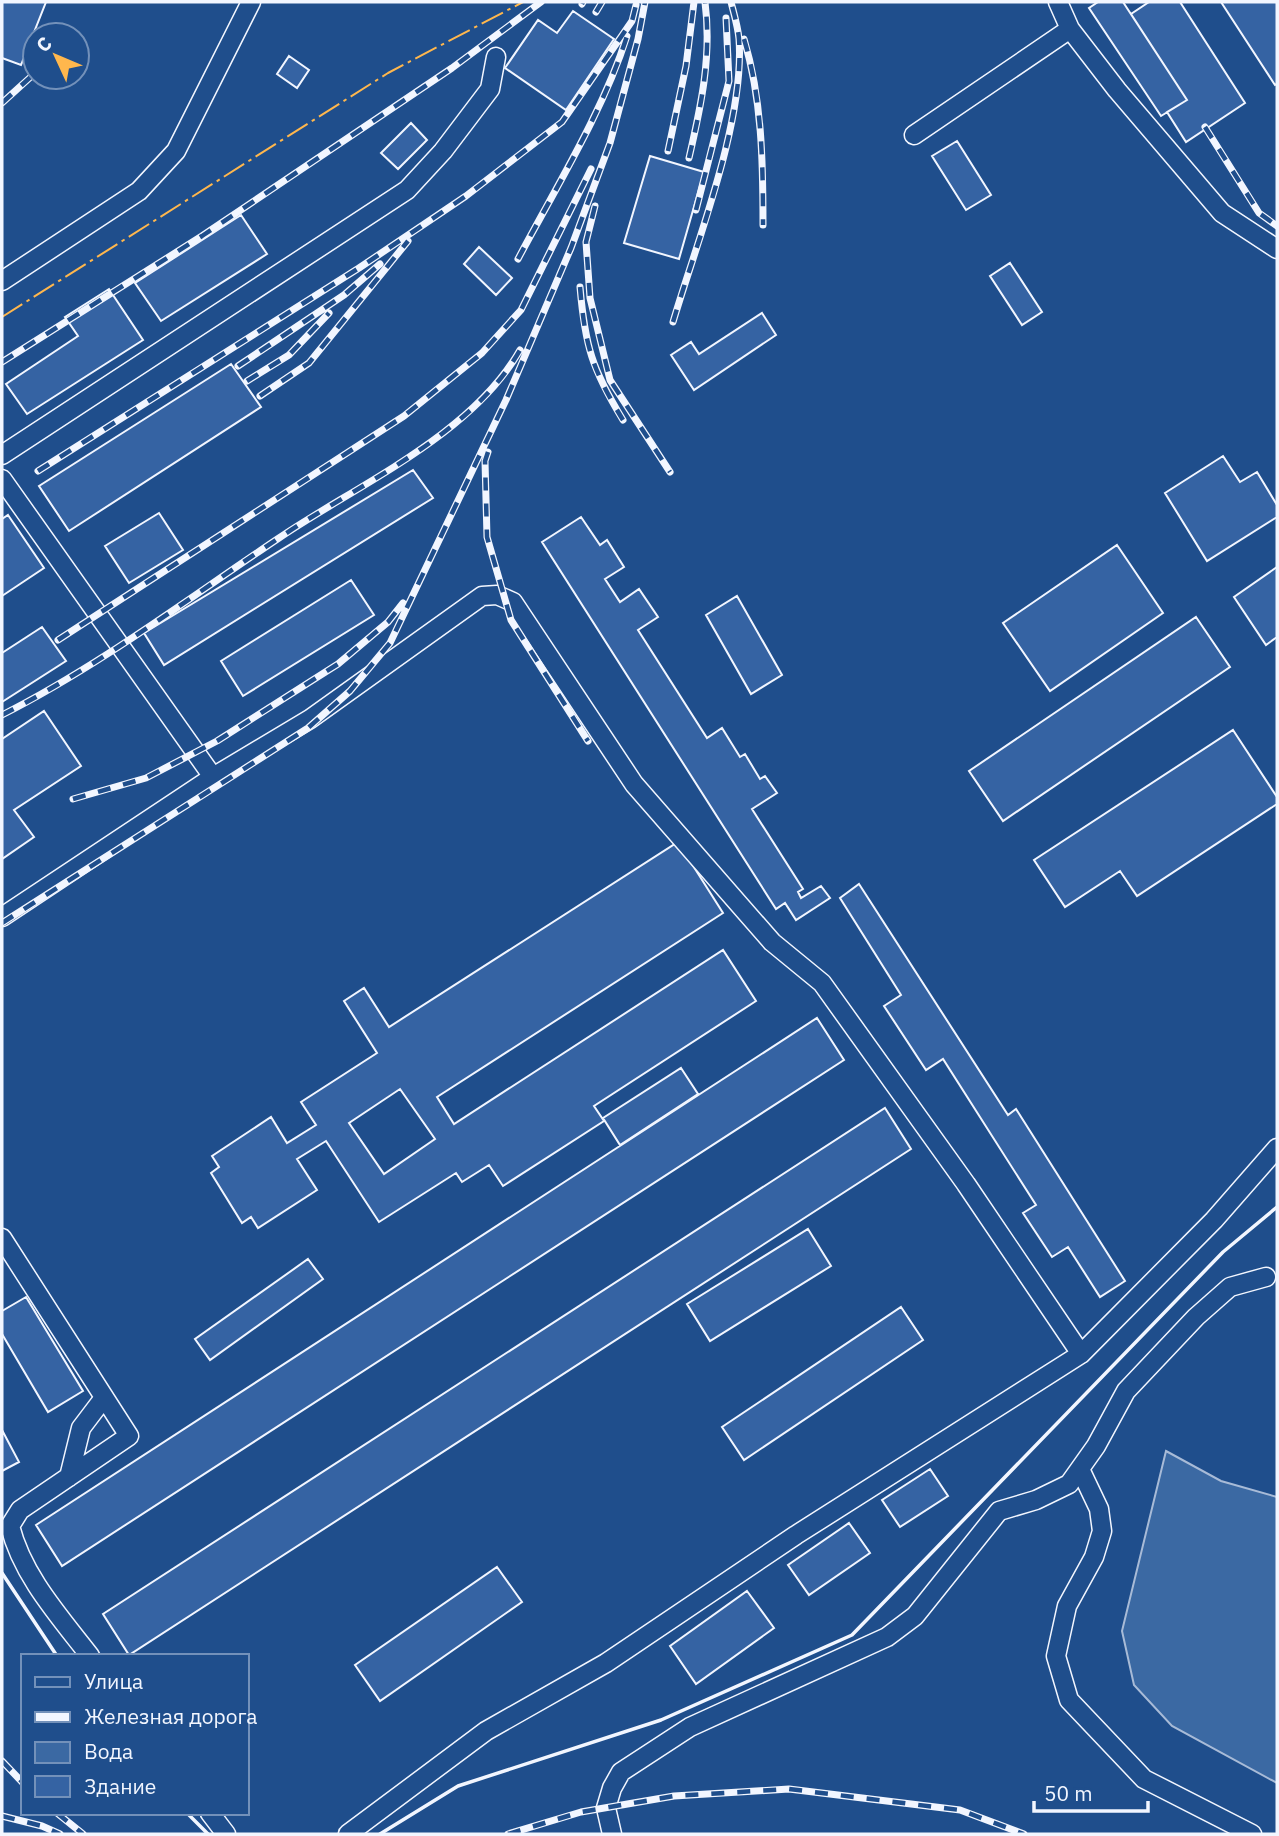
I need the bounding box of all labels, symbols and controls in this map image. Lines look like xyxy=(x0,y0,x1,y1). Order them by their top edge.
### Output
north arrow xyxy=(21,21,91,91)
text: С xyxy=(31,31,57,57)
legend xyxy=(21,1654,248,1815)
text: Улица xyxy=(84,1667,143,1695)
text: Железная дорога xyxy=(84,1702,257,1730)
text: Вода xyxy=(84,1737,133,1765)
scale bar xyxy=(1034,1770,1148,1814)
text: Здание xyxy=(84,1772,156,1800)
text: 50 m xyxy=(1044,1779,1093,1807)

